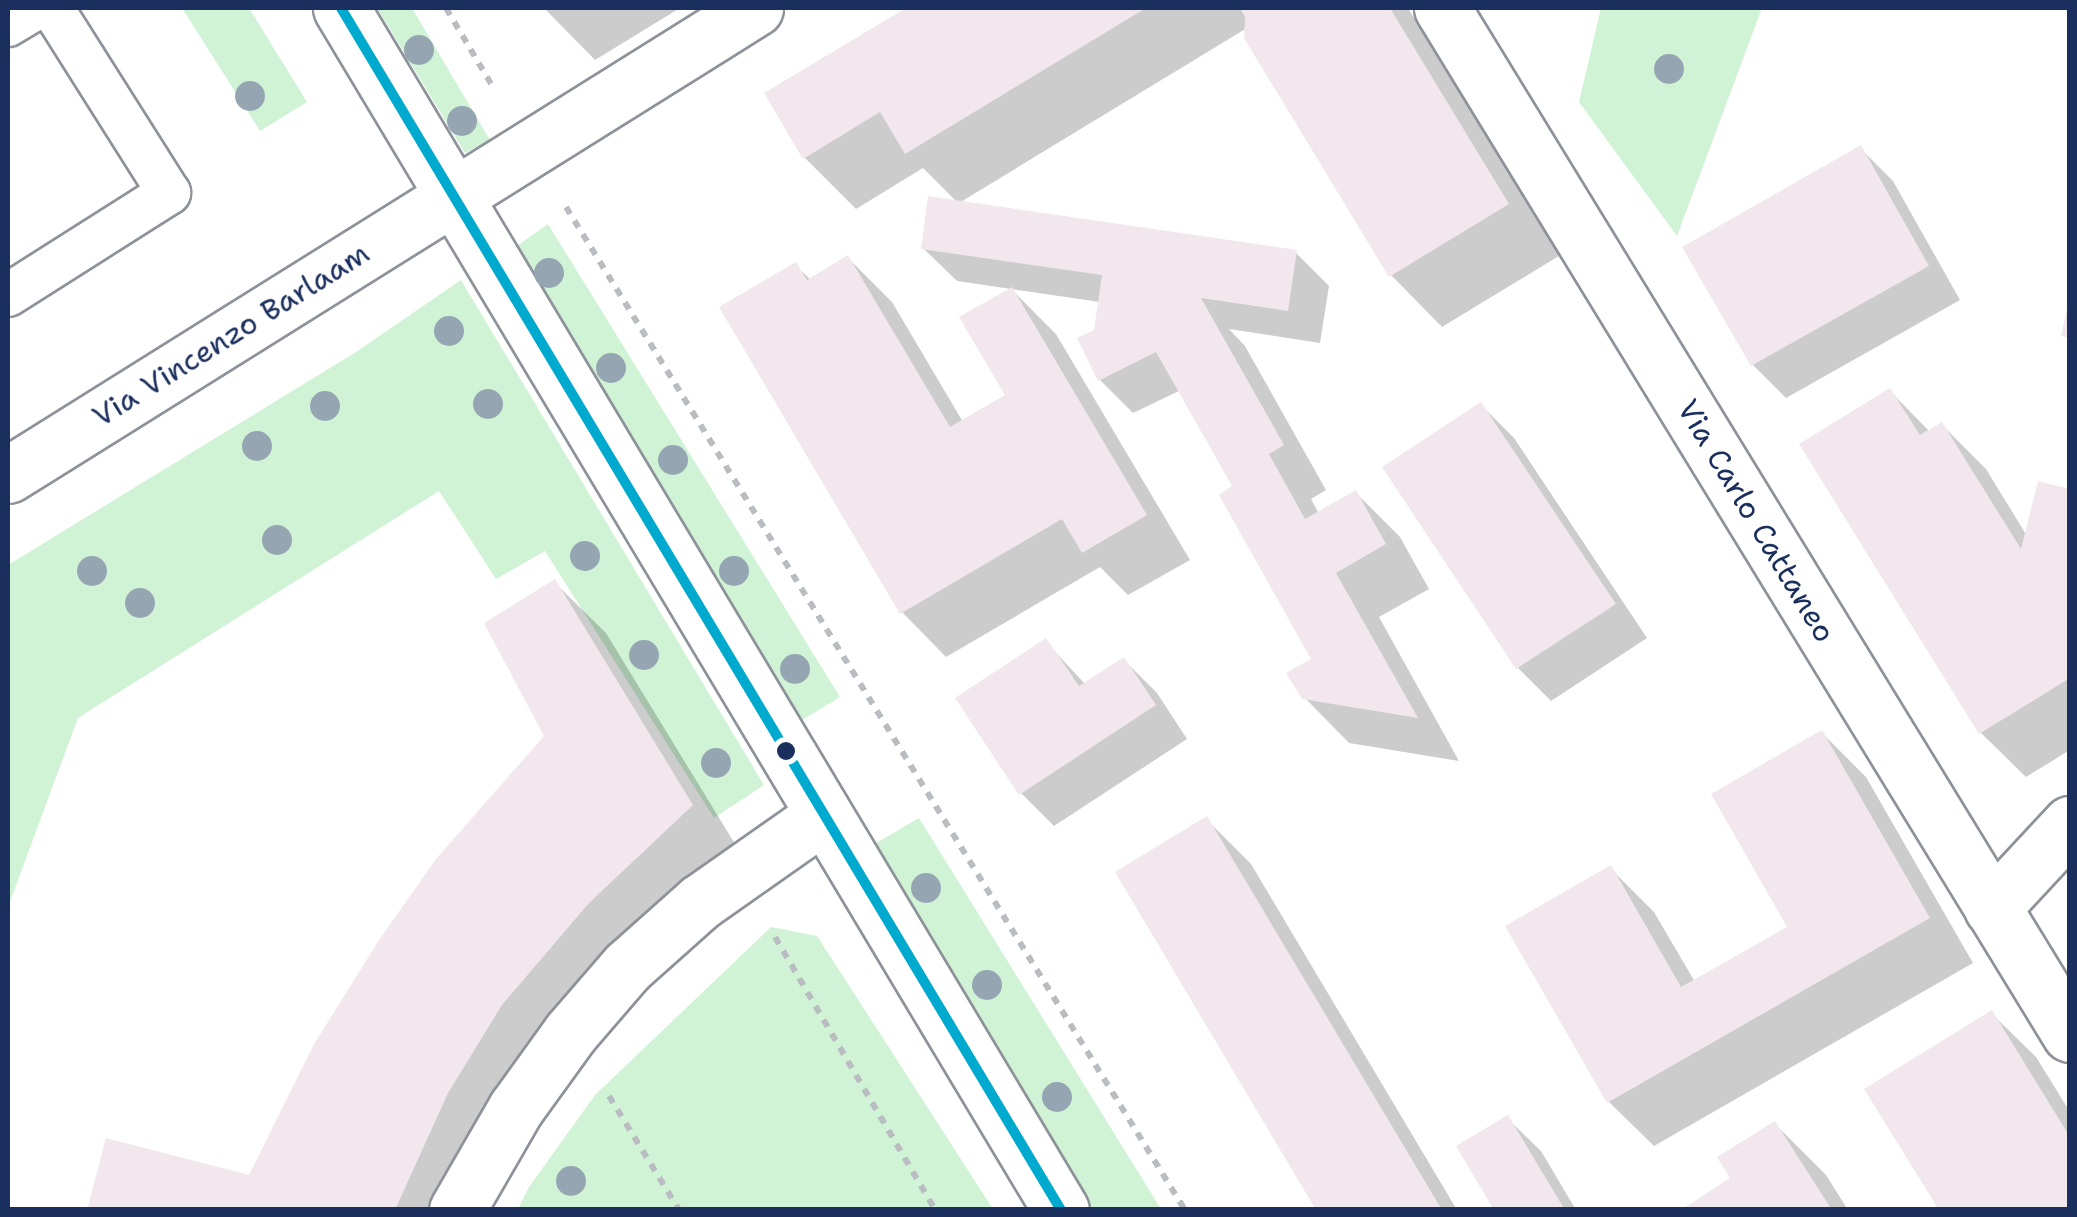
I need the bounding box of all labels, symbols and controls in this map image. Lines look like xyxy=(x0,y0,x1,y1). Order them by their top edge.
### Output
street label: Via Vincenzo Barlaam xyxy=(86,235,376,435)
street label: Via Carlo Cattaneo xyxy=(1669,393,1843,649)
unlabelled marker xyxy=(776,741,796,761)

